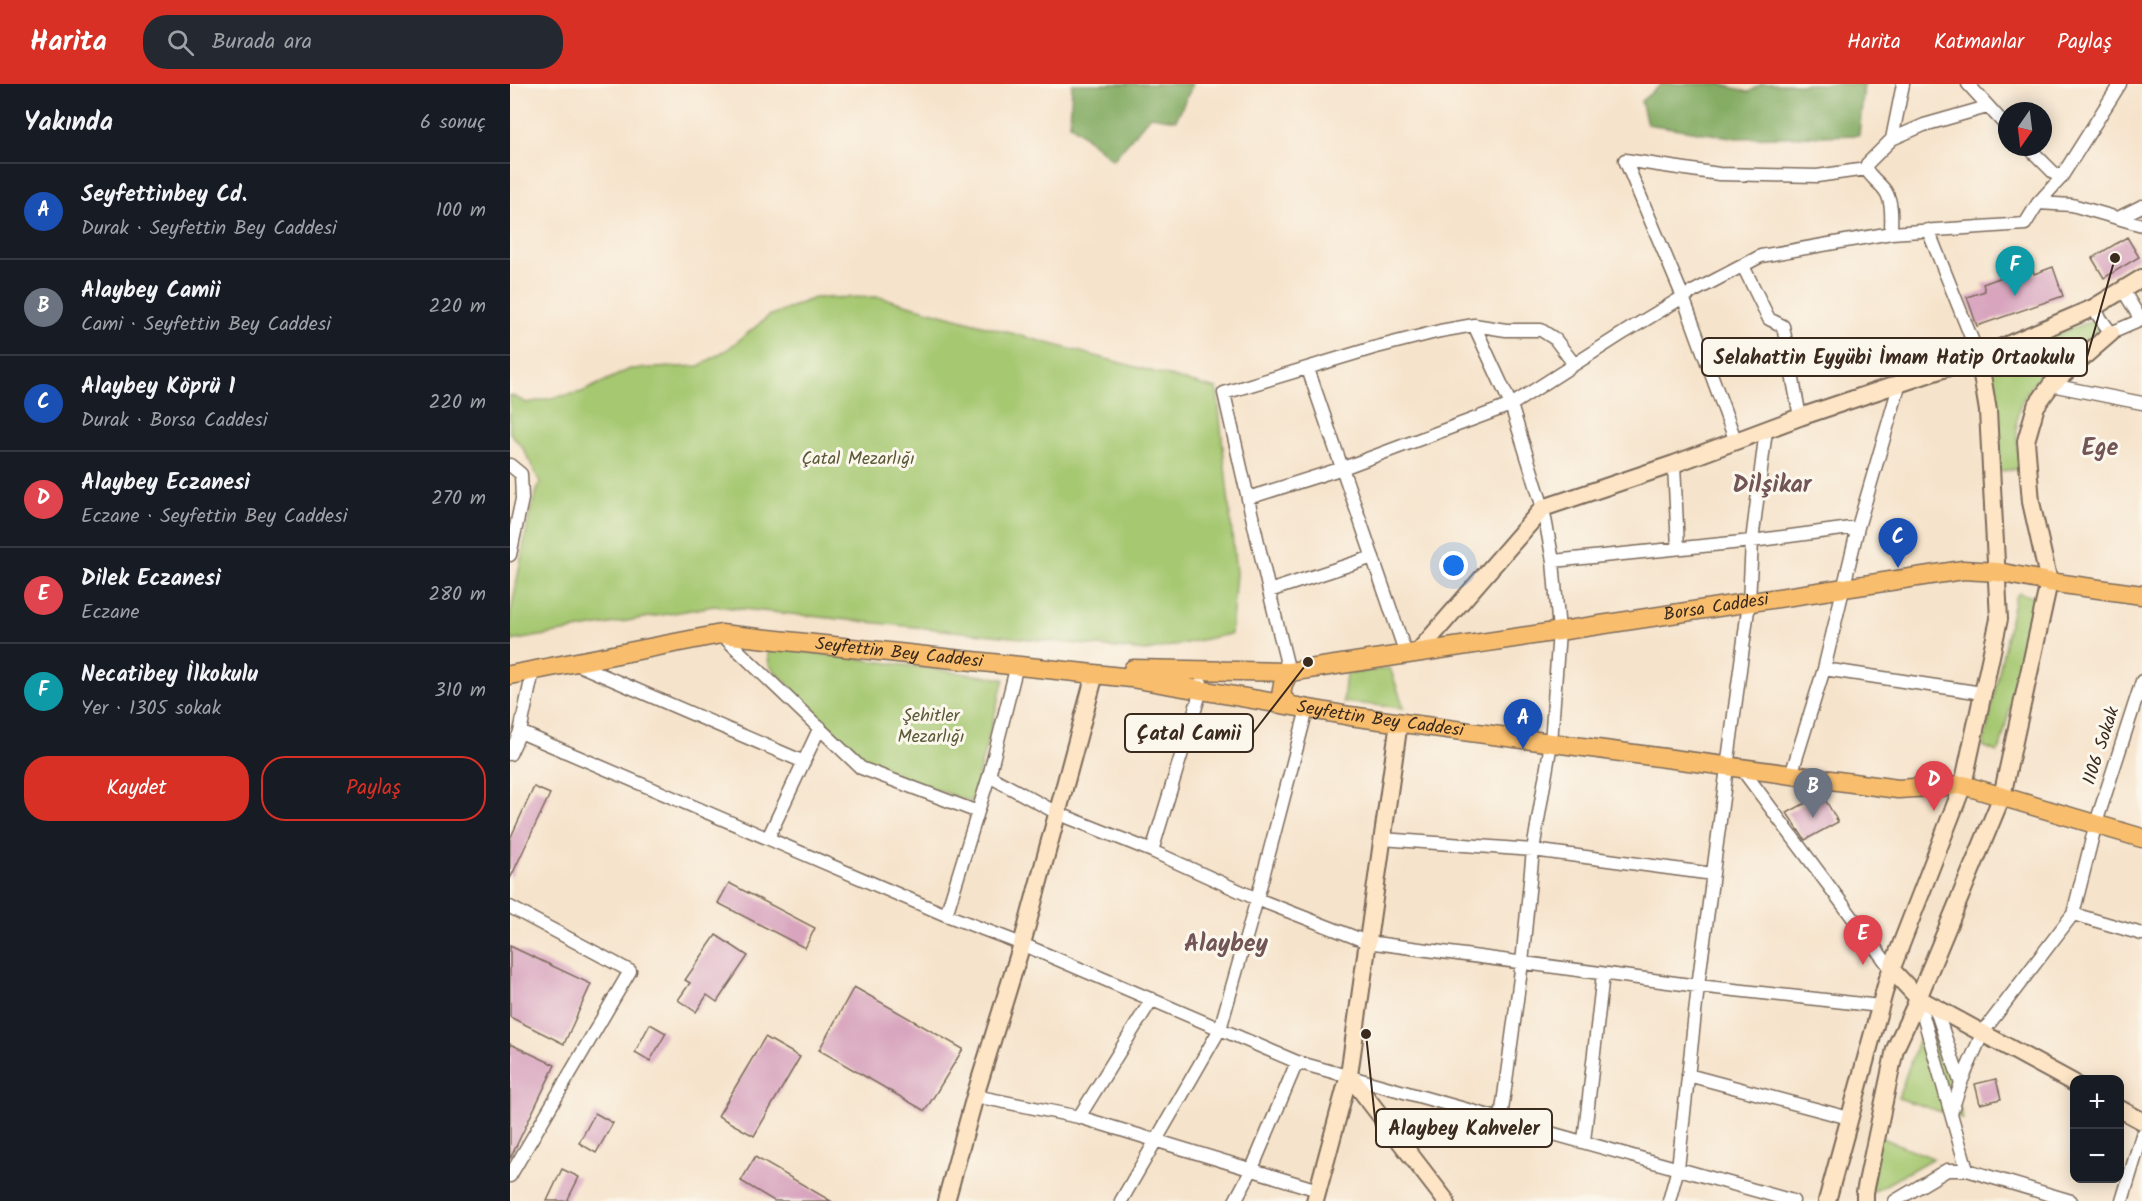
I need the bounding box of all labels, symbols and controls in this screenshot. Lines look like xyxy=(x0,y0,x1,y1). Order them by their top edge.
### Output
search box xyxy=(143,15,563,69)
text: Harita xyxy=(30,20,107,65)
text: Burada ara xyxy=(212,25,312,60)
icon: search xyxy=(164,26,197,59)
text: Harita xyxy=(1847,26,1901,59)
text: Katmanlar xyxy=(1934,26,2024,59)
text: Paylaş xyxy=(2057,26,2112,59)
text: Yakında xyxy=(24,102,113,144)
north arrow xyxy=(1998,102,2052,156)
text: 6 sonuç xyxy=(420,107,486,139)
text: Seyfettinbey Cd. xyxy=(81,178,247,213)
text: A xyxy=(37,195,50,227)
text: 100 m xyxy=(436,195,486,227)
text: Durak · Seyfettin Bey Caddesi xyxy=(81,213,337,245)
pin: F xyxy=(1996,246,2034,296)
text: Alaybey Camii xyxy=(81,274,221,309)
text: B xyxy=(37,291,50,323)
text: 220 m xyxy=(429,291,486,323)
text: Cami · Seyfettin Bey Caddesi xyxy=(81,309,331,341)
callout: Selahattin Eyyübi İmam Hatip Ortaokulu xyxy=(1702,338,2087,376)
text: Selahattin Eyyübi İmam Hatip Ortaokulu xyxy=(1714,343,2075,375)
text: Alaybey Köprü 1 xyxy=(81,370,235,405)
text: C xyxy=(37,387,50,419)
text: 220 m xyxy=(429,387,486,419)
text: Durak · Borsa Caddesi xyxy=(81,405,268,437)
district label: Ege xyxy=(2082,429,2119,468)
park label: Çatal Mezarlığı xyxy=(801,445,915,474)
text: Alaybey Eczanesi xyxy=(81,466,250,501)
district label: Dilşikar xyxy=(1733,466,1813,505)
text: D xyxy=(37,483,50,515)
text: 270 m xyxy=(431,483,486,515)
text: Eczane · Seyfettin Bey Caddesi xyxy=(81,501,347,533)
pin: C xyxy=(1878,518,1918,568)
your location xyxy=(1439,551,1468,580)
text: Dilek Eczanesi xyxy=(81,562,221,597)
text: E xyxy=(38,579,49,611)
text: 280 m xyxy=(428,579,486,611)
street label: Borsa Caddesi xyxy=(1661,585,1771,630)
text: Eczane xyxy=(81,597,139,629)
street label: Seyfettin Bey Caddesi xyxy=(814,630,985,677)
text: Necatibey İlkokulu xyxy=(81,658,258,693)
text: F xyxy=(38,675,49,707)
text: 310 m xyxy=(434,675,486,707)
text: Yer · 1305 sokak xyxy=(81,693,221,725)
street label: Seyfettin Bey Caddesi xyxy=(1294,693,1466,746)
pin: A xyxy=(1504,700,1542,749)
park label: Şehitler Mezarlığı xyxy=(898,702,964,752)
street label: 1106 Sokak xyxy=(2076,703,2128,789)
callout: Çatal Camii xyxy=(1125,714,1253,752)
text: Çatal Camii xyxy=(1137,719,1242,751)
button: Kaydet xyxy=(24,756,249,821)
button: Paylaş xyxy=(261,756,486,821)
pin: D xyxy=(1914,762,1954,811)
pin: B xyxy=(1794,768,1832,818)
pin: E xyxy=(1844,916,1882,965)
district label: Alaybey xyxy=(1184,925,1269,964)
map controls xyxy=(2070,1075,2124,1183)
button: + xyxy=(2070,1075,2124,1129)
callout: Alaybey Kahveler xyxy=(1376,1109,1552,1147)
text: Alaybey Kahveler xyxy=(1388,1114,1541,1146)
button: − xyxy=(2070,1129,2124,1183)

